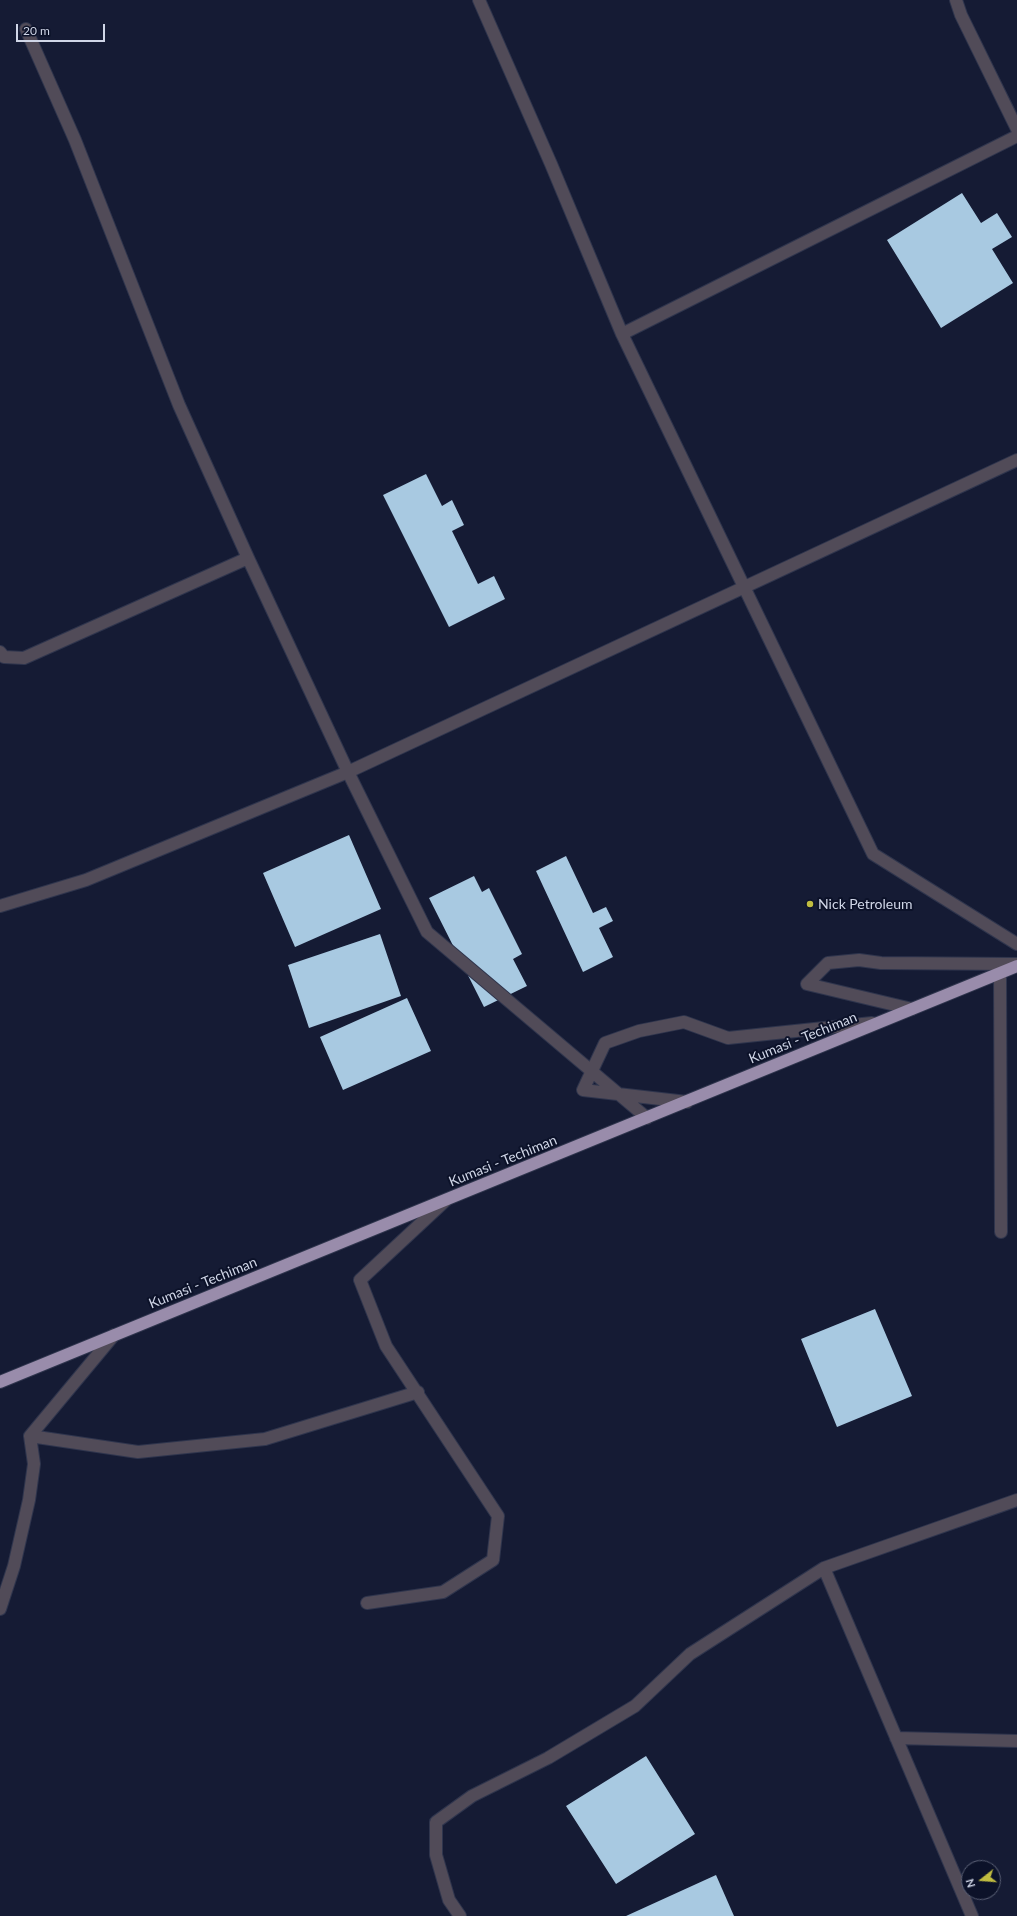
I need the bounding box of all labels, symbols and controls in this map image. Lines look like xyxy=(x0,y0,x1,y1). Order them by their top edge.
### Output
scale bar xyxy=(18,16,107,42)
text: 20 m xyxy=(23,23,50,38)
place label: Nick Petroleum xyxy=(818,896,912,912)
marker: Nick Petroleum xyxy=(805,899,815,909)
street label: Kumasi - Techiman xyxy=(747,1009,859,1067)
street label: Kumasi - Techiman xyxy=(447,1132,559,1190)
street label: Kumasi - Techiman xyxy=(147,1254,259,1312)
north arrow xyxy=(961,1860,1001,1900)
text: N xyxy=(963,1877,977,1889)

